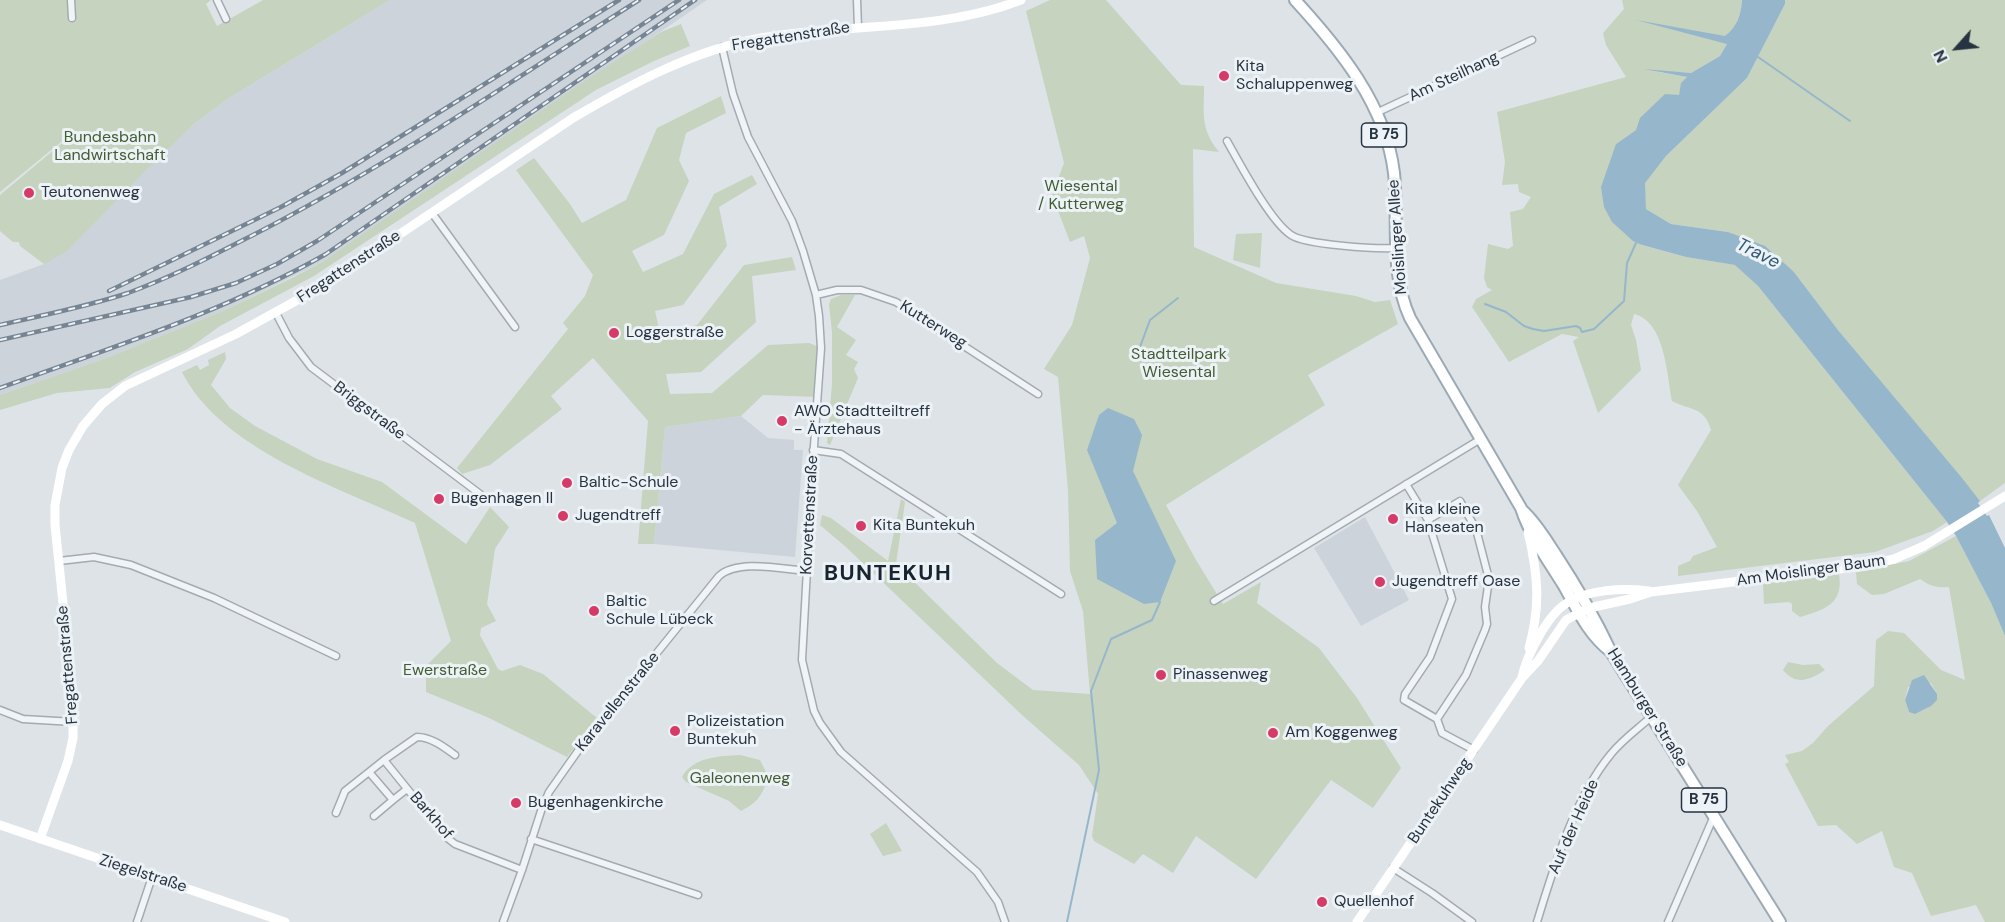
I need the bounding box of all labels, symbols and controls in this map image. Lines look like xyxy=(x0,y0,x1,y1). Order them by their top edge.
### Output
street label: Fregattenstraße xyxy=(731,18,851,56)
north arrow xyxy=(1927,18,1987,78)
text: N xyxy=(1929,46,1953,66)
street label: Am Steilhang xyxy=(1406,48,1502,106)
place label: Kita Schaluppenweg xyxy=(1236,57,1353,95)
marker: Kita Schaluppenweg xyxy=(1217,69,1231,83)
road number: B 75 xyxy=(1362,123,1406,147)
park label: Bundesbahn Landwirtschaft xyxy=(54,128,166,166)
park label: Wiesental / Kutterweg xyxy=(1038,177,1124,215)
street label: Moislinger Allee xyxy=(1384,179,1412,295)
place label: Teutonenweg xyxy=(41,183,140,203)
marker: Teutonenweg xyxy=(22,186,36,200)
street label: Fregattenstraße xyxy=(294,226,404,308)
water label: Trave xyxy=(1733,234,1783,274)
street label: Kutterweg xyxy=(896,297,970,353)
place label: Loggerstraße xyxy=(626,323,724,343)
marker: Loggerstraße xyxy=(607,326,621,340)
park label: Stadtteilpark Wiesental xyxy=(1131,345,1227,383)
street label: Briggstraße xyxy=(329,378,409,444)
place label: AWO Stadtteiltreff - Ärztehaus xyxy=(794,402,930,440)
marker: AWO Stadtteiltreff - Ärztehaus xyxy=(775,414,789,428)
street label: Korvettenstraße xyxy=(797,455,823,575)
place label: Baltic-Schule xyxy=(579,473,678,493)
marker: Baltic-Schule xyxy=(560,476,574,490)
place label: Bugenhagen II xyxy=(451,489,553,509)
marker: Bugenhagen II xyxy=(432,492,446,506)
place label: Kita kleine Hanseaten xyxy=(1405,500,1484,538)
place label: Jugendtreff xyxy=(575,506,661,526)
marker: Jugendtreff xyxy=(556,509,570,523)
marker: Kita kleine Hanseaten xyxy=(1386,512,1400,526)
place label: Kita Buntekuh xyxy=(873,516,975,536)
marker: Kita Buntekuh xyxy=(854,519,868,533)
street label: Am Moislinger Baum xyxy=(1735,551,1887,591)
district label: BUNTEKUH xyxy=(824,561,952,587)
place label: Jugendtreff Oase xyxy=(1392,572,1520,592)
marker: Jugendtreff Oase xyxy=(1373,575,1387,589)
place label: Baltic Schule Lübeck xyxy=(606,592,714,630)
marker: Baltic Schule Lübeck xyxy=(587,604,601,618)
street label: Fregattenstraße xyxy=(53,605,83,725)
street label: Hamburger Straße xyxy=(1603,645,1691,771)
street label: Karavellenstraße xyxy=(572,648,664,756)
park label: Ewerstraße xyxy=(403,661,487,681)
place label: Pinassenweg xyxy=(1173,665,1268,685)
marker: Pinassenweg xyxy=(1154,668,1168,682)
place label: Polizeistation Buntekuh xyxy=(687,712,784,750)
place label: Am Koggenweg xyxy=(1285,723,1398,743)
marker: Polizeistation Buntekuh xyxy=(668,724,682,738)
marker: Am Koggenweg xyxy=(1266,726,1280,740)
street label: Buntekuhweg xyxy=(1404,754,1476,848)
park label: Galeonenweg xyxy=(690,769,790,789)
street label: Auf der Heide xyxy=(1545,777,1603,877)
street label: Barkhof xyxy=(405,788,457,844)
road number: B 75 xyxy=(1682,788,1726,812)
place label: Bugenhagenkirche xyxy=(528,793,663,813)
marker: Bugenhagenkirche xyxy=(509,796,523,810)
street label: Ziegelstraße xyxy=(97,851,189,897)
place label: Quellenhof xyxy=(1334,892,1414,912)
marker: Quellenhof xyxy=(1315,895,1329,909)

